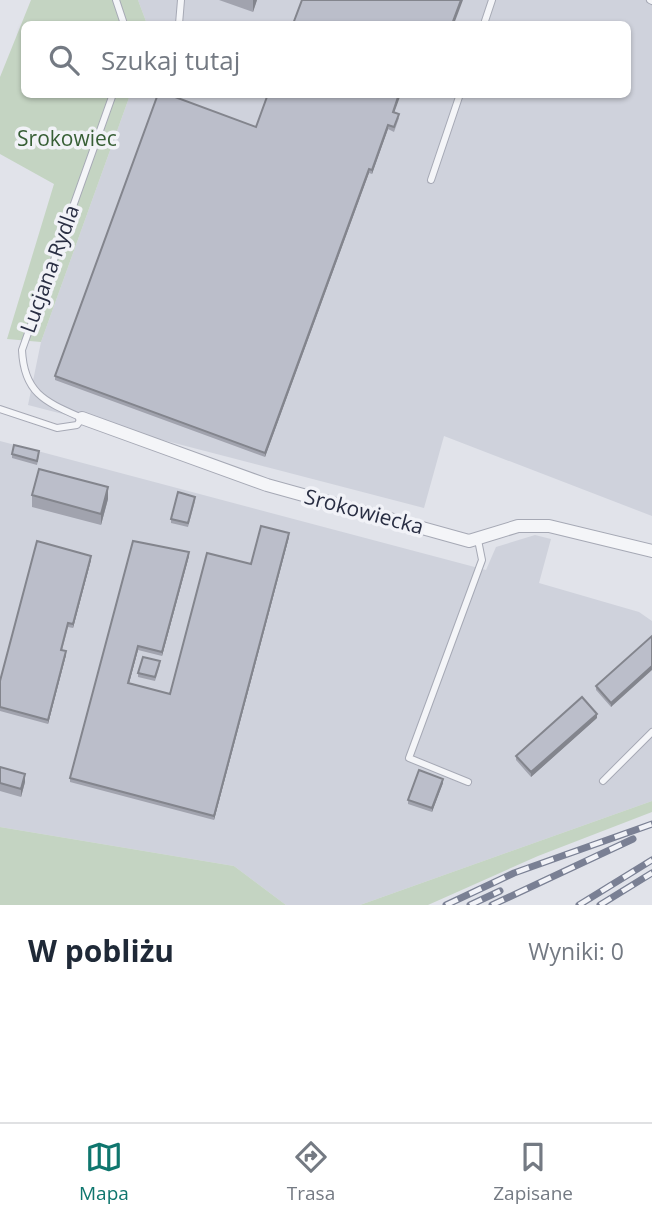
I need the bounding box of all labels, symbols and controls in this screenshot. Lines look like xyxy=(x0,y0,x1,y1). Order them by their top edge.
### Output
search box xyxy=(21,21,631,98)
icon: search xyxy=(45,41,83,79)
text: Szukaj tutaj xyxy=(101,42,240,78)
park label: Srokowiec xyxy=(17,124,117,152)
street label: Lucjana Rydla xyxy=(13,201,85,336)
street label: Srokowiecka xyxy=(301,482,427,540)
text: W pobliżu xyxy=(28,930,174,971)
text: Wyniki: 0 xyxy=(528,935,624,967)
tab: Mapa xyxy=(79,1138,129,1206)
tab: Trasa xyxy=(287,1138,335,1206)
tab: Zapisane xyxy=(493,1138,573,1206)

